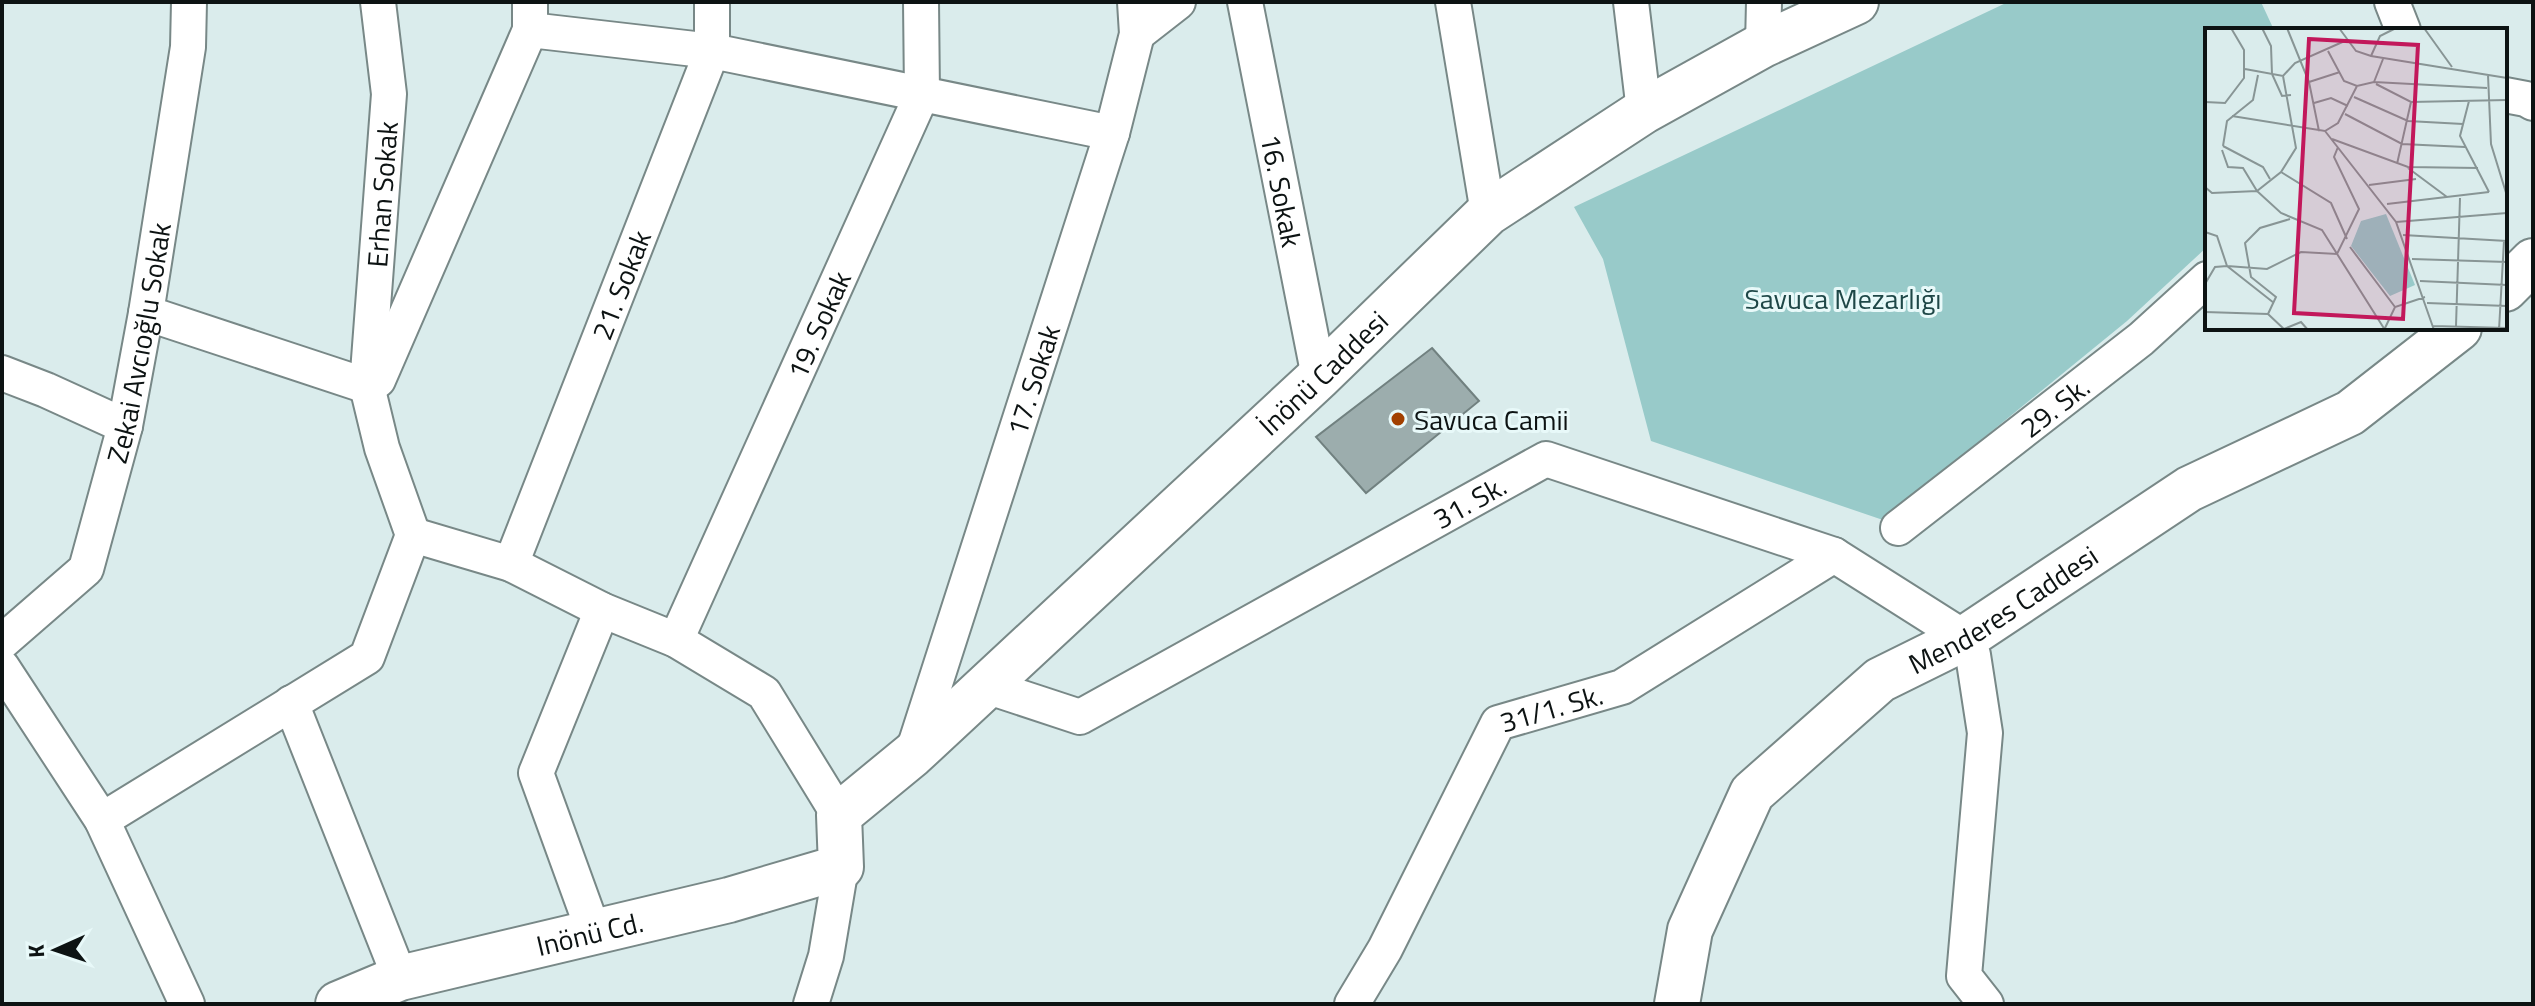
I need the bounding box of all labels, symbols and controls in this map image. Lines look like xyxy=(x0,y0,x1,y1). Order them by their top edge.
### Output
inset map xyxy=(2205,28,2507,330)
street label: Erhan Sokak xyxy=(355,120,408,269)
street label: 16. Sokak xyxy=(1250,130,1314,251)
street label: Zekai Avcıoğlu Sokak xyxy=(94,219,182,468)
street label: 21. Sokak xyxy=(580,224,661,346)
street label: 19. Sokak xyxy=(775,264,861,386)
park label: Savuca Mezarlığı xyxy=(1745,277,1941,320)
street label: İnönü Caddesi xyxy=(1248,300,1397,445)
street label: 17. Sokak xyxy=(995,319,1071,441)
street label: 29. Sk. xyxy=(2010,365,2098,447)
place label: Savuca Camii xyxy=(1414,398,1569,441)
marker: Savuca Camii xyxy=(1389,410,1407,428)
street label: 31. Sk. xyxy=(1425,464,1514,539)
street label: Menderes Caddesi xyxy=(1901,534,2106,684)
street label: 31/1. Sk. xyxy=(1494,672,1608,743)
street label: Inönü Cd. xyxy=(532,900,647,967)
north arrow xyxy=(16,910,96,990)
text: K xyxy=(19,944,53,958)

